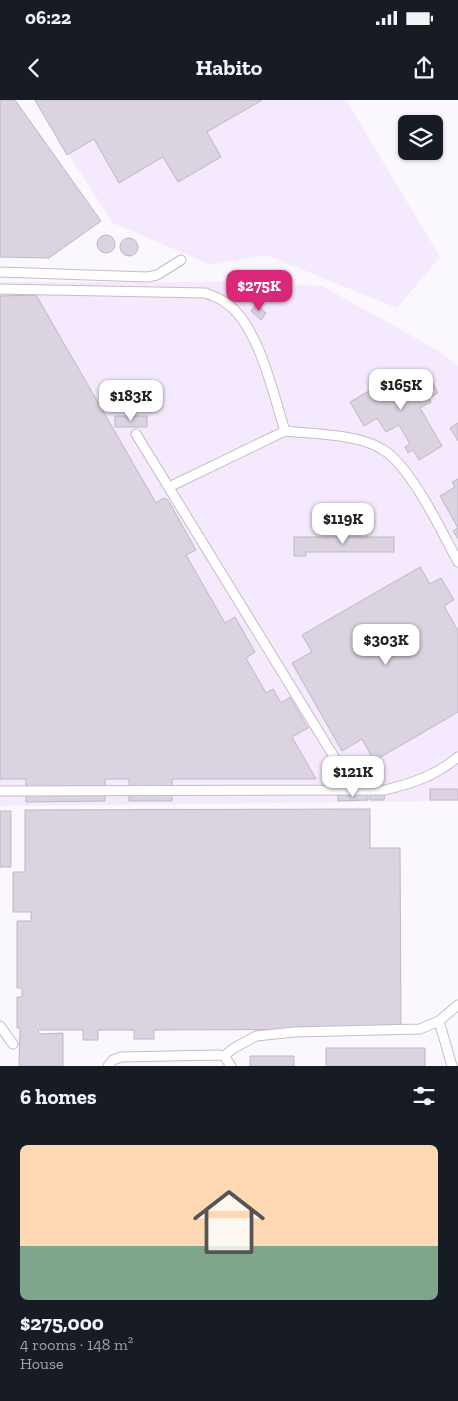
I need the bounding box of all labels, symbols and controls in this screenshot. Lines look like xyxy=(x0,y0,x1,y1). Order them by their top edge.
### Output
text: 06:22 xyxy=(25,6,71,29)
icon: back xyxy=(20,54,48,82)
text: Habito xyxy=(196,54,262,81)
icon: share xyxy=(410,54,438,82)
map controls xyxy=(398,115,443,160)
button: layers xyxy=(398,115,443,160)
pin: $275K xyxy=(224,270,294,312)
text: $275K xyxy=(237,276,281,295)
pin: $165K xyxy=(366,368,436,411)
text: $165K xyxy=(380,375,422,394)
pin: $183K xyxy=(96,380,166,422)
text: $183K xyxy=(110,386,152,405)
pin: $119K xyxy=(308,502,378,545)
text: $119K xyxy=(323,509,363,528)
pin: $303K xyxy=(351,624,421,666)
text: $303K xyxy=(364,630,408,649)
pin: $121K xyxy=(318,756,388,798)
text: $121K xyxy=(333,762,373,781)
icon: filters xyxy=(410,1082,438,1110)
text: 6 homes xyxy=(20,1084,97,1109)
icon: home xyxy=(184,1177,274,1267)
text: $275,000 xyxy=(20,1310,104,1335)
text: 4 rooms · 148 m² xyxy=(20,1335,133,1354)
text: House xyxy=(20,1354,63,1373)

